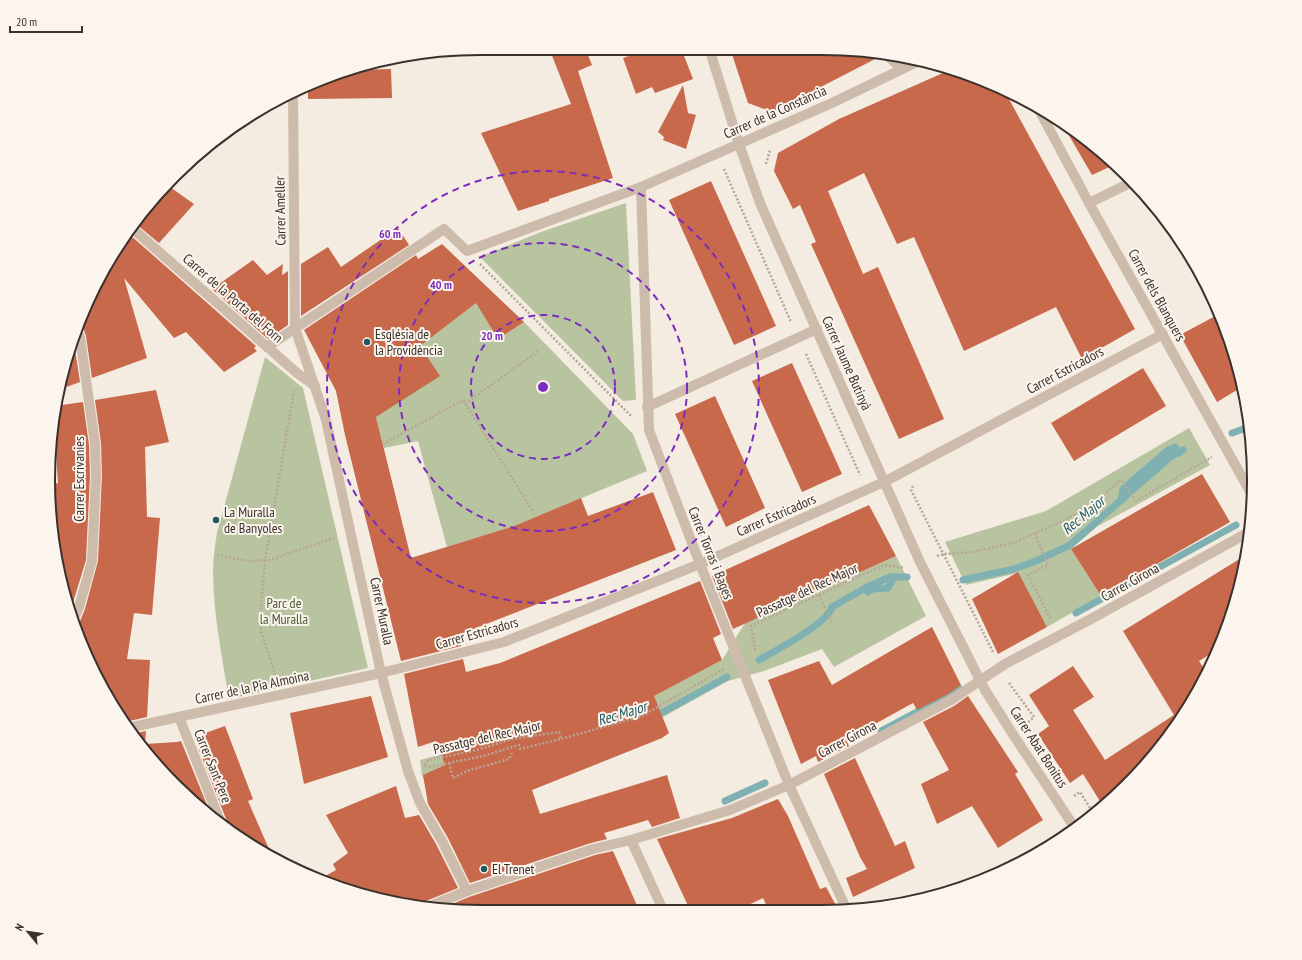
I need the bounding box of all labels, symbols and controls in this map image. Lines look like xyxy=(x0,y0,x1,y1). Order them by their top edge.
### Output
scale bar xyxy=(10,8,82,34)
text: 20 m xyxy=(16,14,37,29)
street label: Carrer de la Constància xyxy=(721,81,829,143)
street label: Carrer Ameller xyxy=(270,176,290,246)
text: 60 m xyxy=(379,226,401,241)
street label: Carrer dels Blanquers xyxy=(1124,246,1190,345)
street label: Carrer de la Porta del Forn xyxy=(179,249,287,347)
text: 40 m xyxy=(430,277,452,292)
street label: Carrer Jaume Butinyà xyxy=(818,313,876,413)
place label: Església de la Providència xyxy=(375,325,443,359)
text: 20 m xyxy=(481,328,503,343)
marker: Església de la Providència xyxy=(362,337,372,347)
street label: Carrer Estricadors xyxy=(1023,342,1107,398)
centre of rings xyxy=(536,380,550,394)
street label: Carrer Escrivanies xyxy=(70,436,88,522)
street label: Carrer Estricadors xyxy=(734,489,819,540)
water label: Rec Major xyxy=(1058,490,1110,538)
place label: La Muralla de Banyoles xyxy=(224,503,283,537)
street label: Carrer Torras i Bages xyxy=(684,504,738,602)
marker: La Muralla de Banyoles xyxy=(211,515,221,525)
street label: Passatge del Rec Major xyxy=(753,558,861,621)
street label: Carrer Girona xyxy=(1098,559,1162,605)
street label: Carrer Muralla xyxy=(366,576,398,646)
park label: Parc de la Muralla xyxy=(260,594,308,628)
street label: Carrer Estricadors xyxy=(434,613,521,653)
street label: Carrer de la Pia Almoina xyxy=(193,666,311,708)
water label: Rec Major xyxy=(595,696,651,729)
street label: Carrer Abat Bonitus xyxy=(1006,703,1072,791)
street label: Passatge del Rec Major xyxy=(431,716,543,758)
street label: Carrer Girona xyxy=(815,716,879,762)
street label: Carrer Sant Pere xyxy=(190,726,236,806)
place label: El Trenet xyxy=(492,860,534,878)
marker: El Trenet xyxy=(479,864,489,874)
north arrow xyxy=(8,912,48,952)
text: N xyxy=(12,921,27,933)

